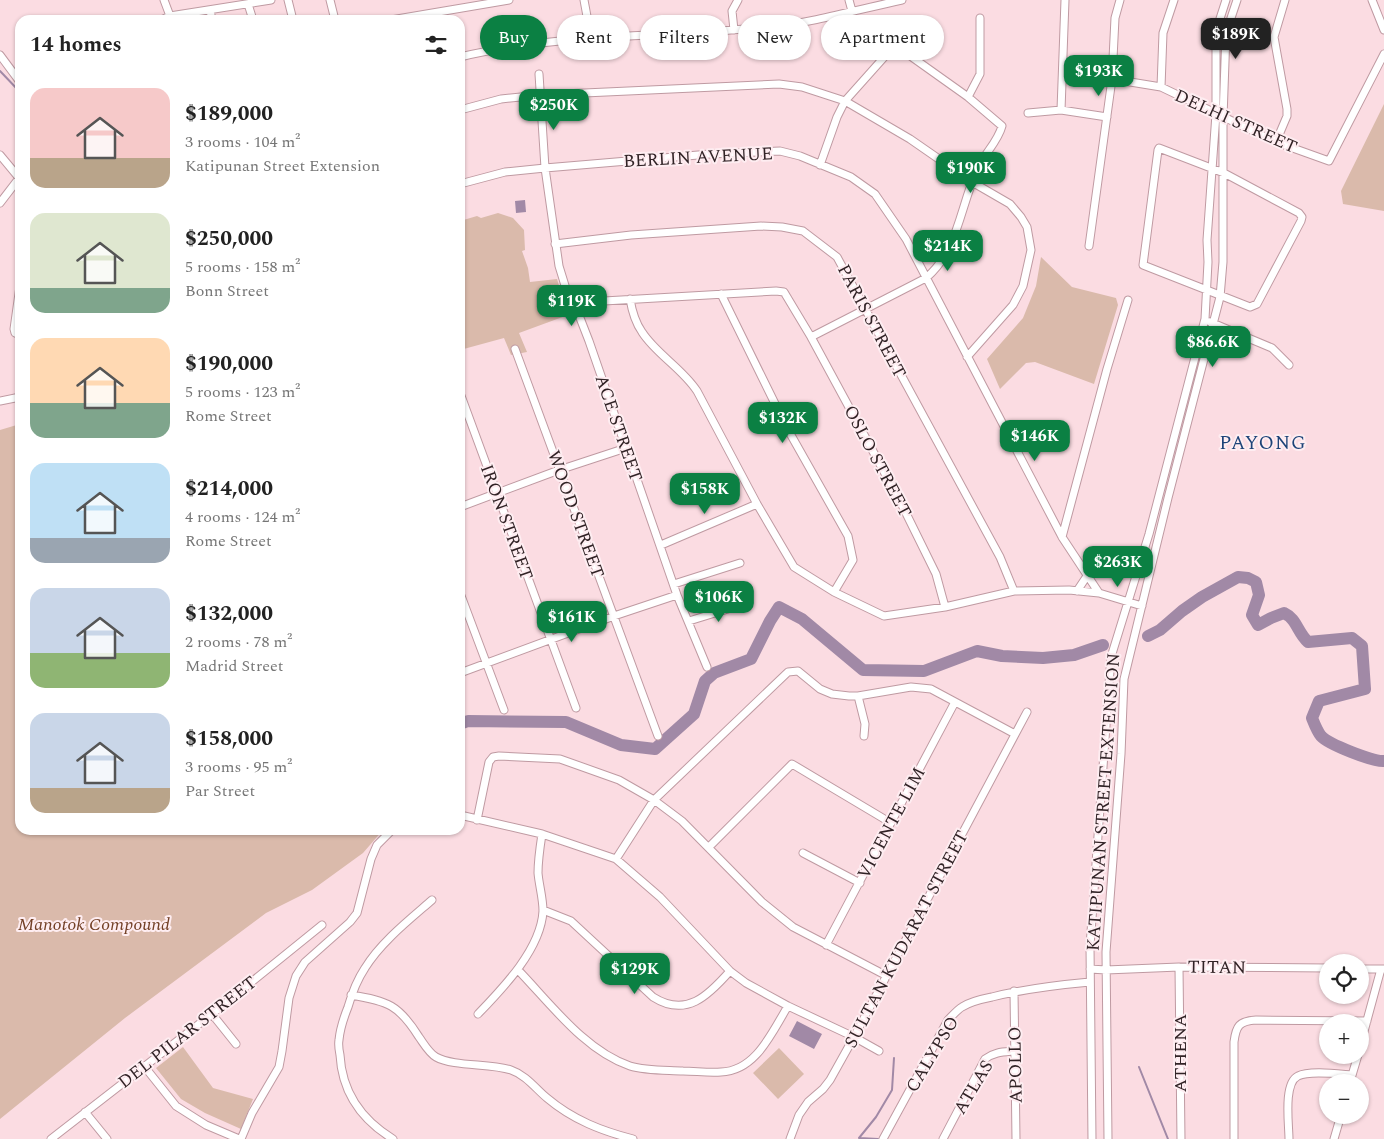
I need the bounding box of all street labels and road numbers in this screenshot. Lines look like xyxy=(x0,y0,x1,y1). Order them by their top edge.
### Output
street label: DELHI STREET xyxy=(1170,82,1302,161)
street label: BERLIN AVENUE xyxy=(622,140,774,175)
street label: PARIS STREET xyxy=(830,259,913,383)
street label: ACE STREET xyxy=(588,371,649,485)
street label: OSLO STREET xyxy=(837,400,919,522)
street label: WOOD STREET xyxy=(540,447,611,582)
street label: IRON STREET xyxy=(473,460,540,584)
street label: KATIPUNAN STREET EXTENSION xyxy=(1080,652,1127,952)
street label: VICENTE LIM xyxy=(851,762,932,884)
street label: SULTAN KUDARAT STREET xyxy=(837,826,975,1053)
street label: TITAN xyxy=(1187,953,1247,982)
street label: DEL PILAR STREET xyxy=(112,969,263,1095)
street label: CALYPSO xyxy=(899,1011,966,1098)
street label: ATHENA xyxy=(1167,1014,1194,1092)
street label: APOLLO xyxy=(1001,1026,1030,1104)
street label: ATLAS xyxy=(947,1055,1000,1120)

